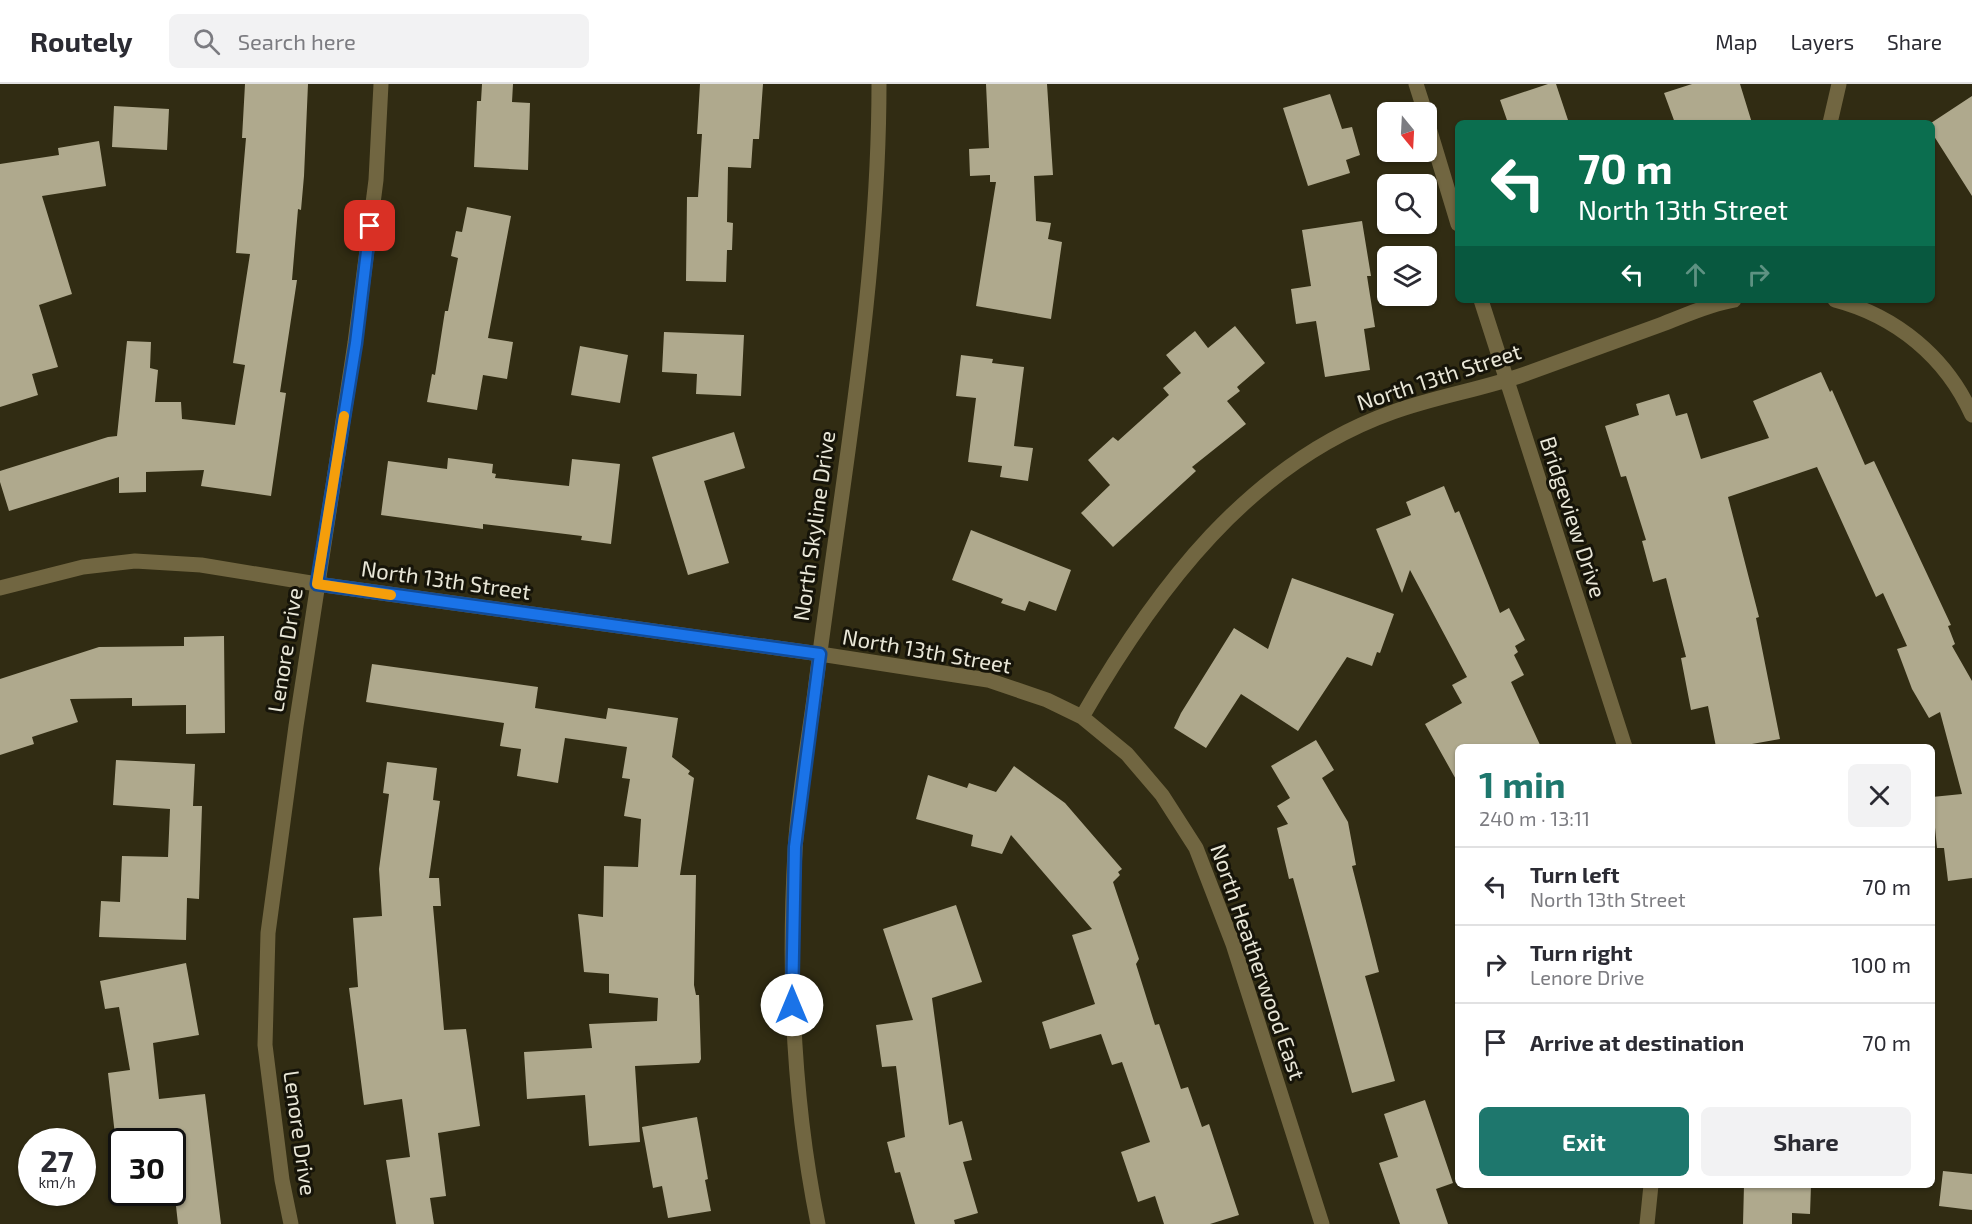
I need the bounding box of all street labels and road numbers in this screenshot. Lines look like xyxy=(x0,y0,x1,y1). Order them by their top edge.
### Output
street label: North 13th Street xyxy=(1353,337,1524,415)
street label: North Skyline Drive xyxy=(787,429,839,623)
street label: Bridgeview Drive xyxy=(1536,433,1612,601)
street label: North 13th Street xyxy=(360,554,533,604)
street label: Lenore Drive xyxy=(261,586,307,714)
street label: North 13th Street xyxy=(841,622,1014,678)
street label: North Heatherwood East xyxy=(1206,840,1312,1083)
street label: Lenore Drive xyxy=(279,1069,323,1197)

